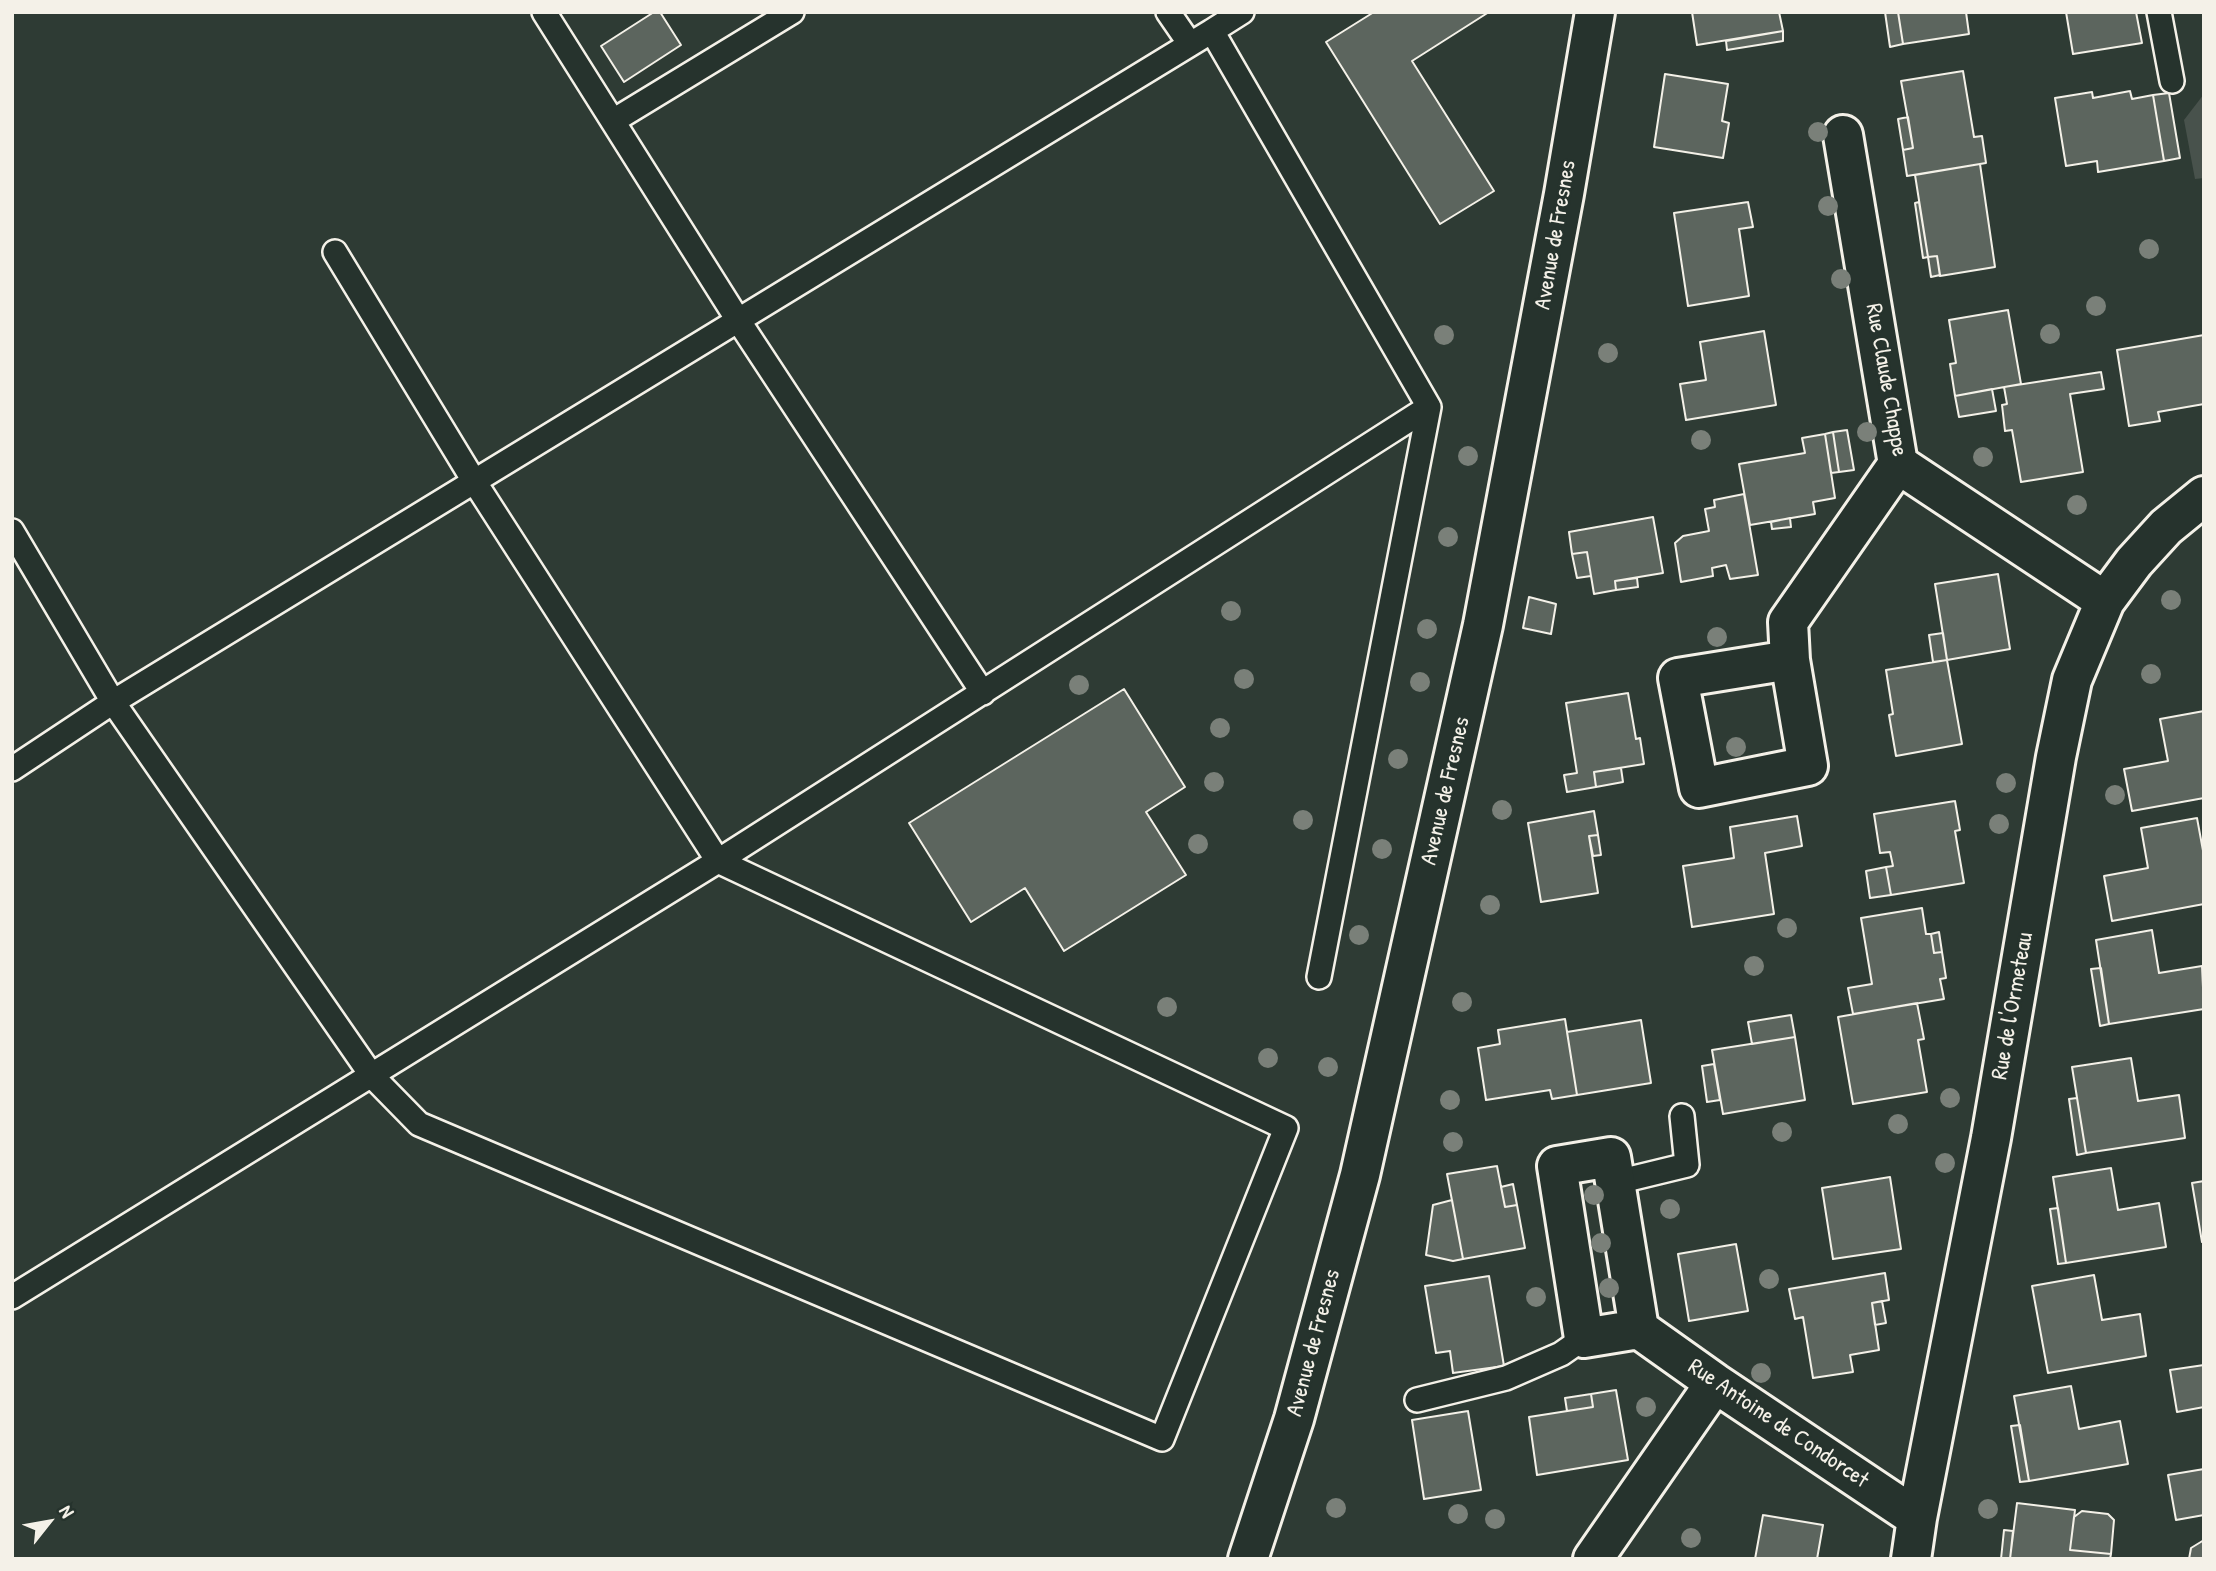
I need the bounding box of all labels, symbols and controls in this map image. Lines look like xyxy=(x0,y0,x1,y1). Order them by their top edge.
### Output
street label: Avenue de Fresnes xyxy=(1529,158,1583,312)
street label: Rue Claude Chappe xyxy=(1859,301,1913,459)
street label: Avenue de Fresnes xyxy=(1416,714,1476,868)
street label: Rue de l'Ormeteau xyxy=(1986,930,2040,1082)
street label: Avenue de Fresnes xyxy=(1281,1267,1347,1419)
street label: Rue Antoine de Condorcet xyxy=(1683,1353,1873,1495)
north arrow xyxy=(14,1487,84,1557)
text: N xyxy=(53,1500,81,1522)

